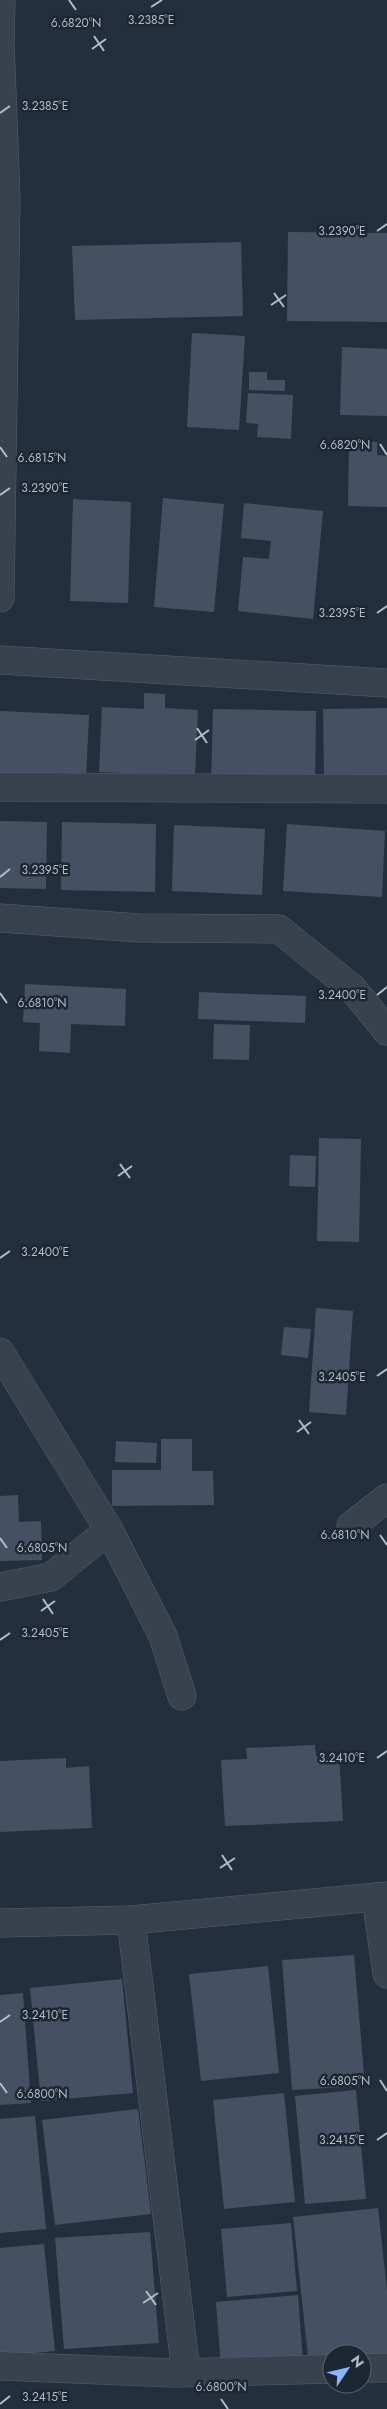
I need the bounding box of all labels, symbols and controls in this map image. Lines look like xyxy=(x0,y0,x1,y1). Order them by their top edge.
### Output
text: 3.2385°E xyxy=(128,11,174,29)
text: 6.6820°N xyxy=(51,14,101,32)
text: 3.2385°E xyxy=(22,97,68,115)
text: 3.2390°E xyxy=(318,222,366,240)
text: 6.6820°N xyxy=(320,436,370,454)
text: 6.6815°N xyxy=(18,449,66,467)
text: 3.2390°E xyxy=(21,479,69,497)
text: 3.2395°E xyxy=(319,604,365,622)
text: 3.2395°E xyxy=(22,861,68,879)
text: 3.2400°E xyxy=(318,986,366,1004)
text: 6.6810°N xyxy=(17,994,67,1012)
text: 3.2400°E xyxy=(21,1243,69,1261)
text: 3.2405°E xyxy=(318,1368,366,1386)
text: 6.6810°N xyxy=(320,1526,370,1544)
text: 6.6805°N xyxy=(17,1539,67,1557)
text: 3.2405°E xyxy=(21,1624,69,1642)
text: 3.2410°E xyxy=(319,1749,365,1767)
text: 3.2410°E xyxy=(22,2006,68,2024)
text: 6.6805°N xyxy=(320,2072,370,2090)
text: 6.6800°N xyxy=(16,2085,68,2103)
text: 3.2415°E xyxy=(319,2131,365,2149)
north arrow xyxy=(322,2344,372,2394)
text: N xyxy=(346,2351,369,2372)
text: 6.6800°N xyxy=(195,2378,247,2396)
text: 3.2415°E xyxy=(22,2388,68,2406)

